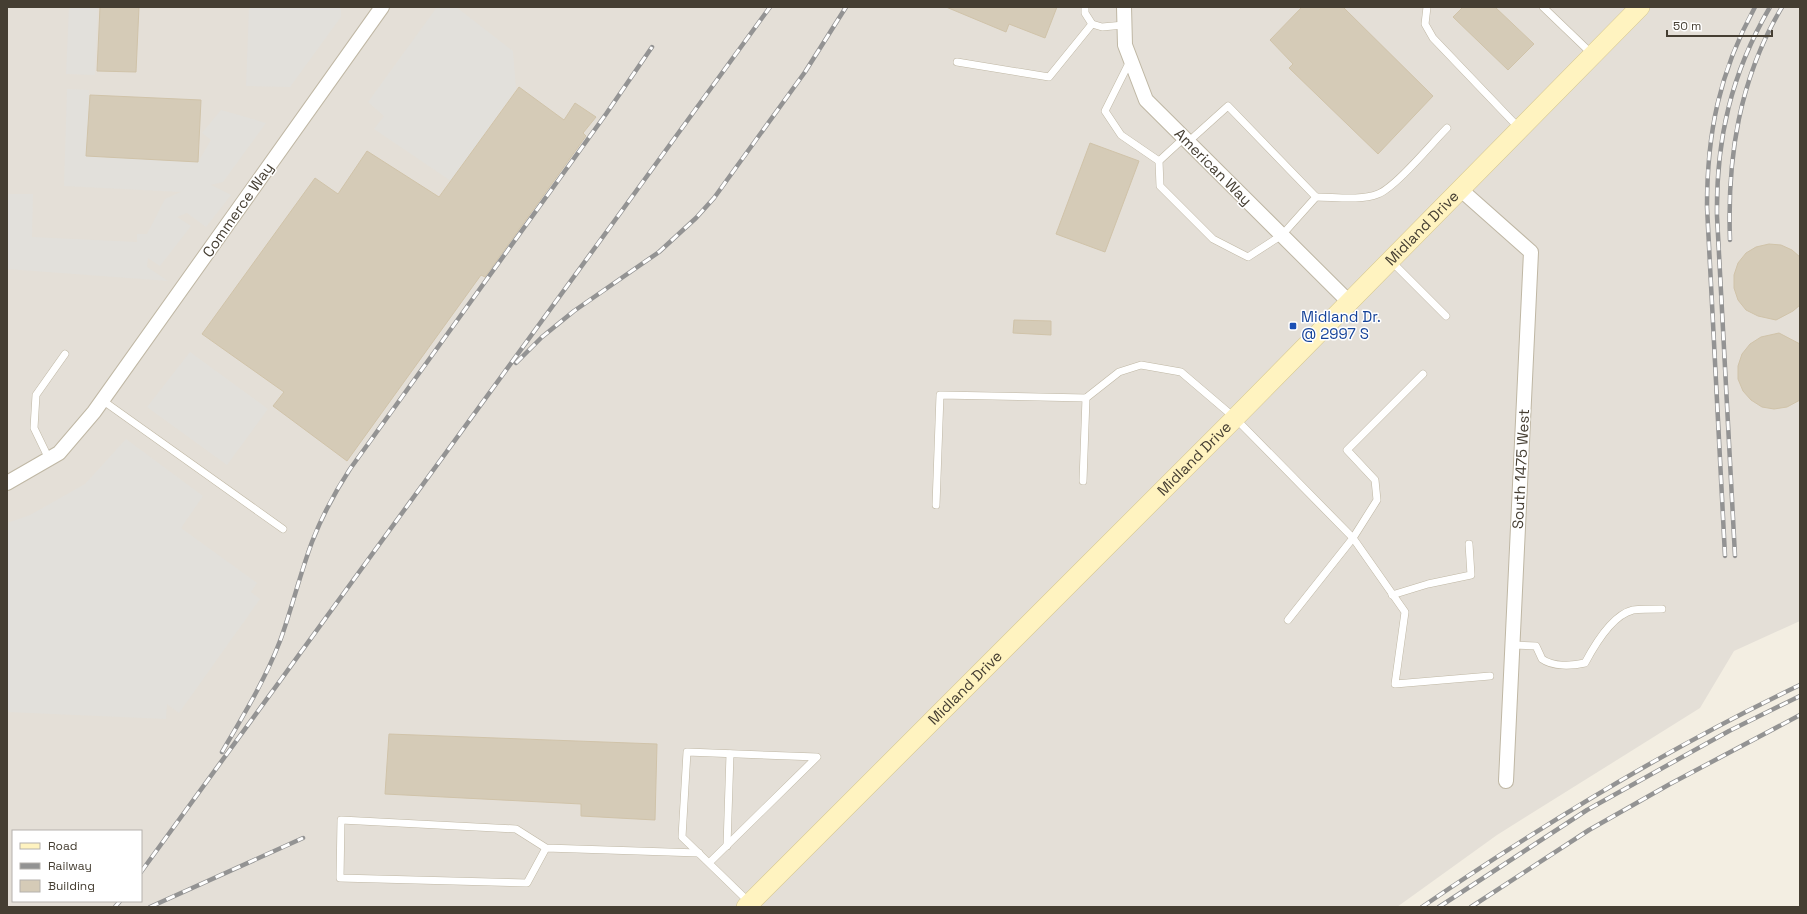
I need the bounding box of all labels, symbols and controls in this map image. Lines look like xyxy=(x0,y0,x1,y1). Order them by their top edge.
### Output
scale bar xyxy=(1667,12,1772,38)
text: 50 m xyxy=(1673,18,1701,34)
street label: American Way xyxy=(1171,124,1256,209)
street label: Commerce Way xyxy=(198,159,277,261)
street label: Midland Drive xyxy=(1381,186,1463,269)
place label: Midland Dr. @ 2997 S xyxy=(1301,307,1381,343)
marker: Midland Dr. @ 2997 S xyxy=(1288,321,1298,331)
street label: South 1475 West xyxy=(1508,408,1533,530)
street label: Midland Drive xyxy=(1153,417,1235,499)
street label: Midland Drive xyxy=(924,646,1006,729)
legend xyxy=(12,830,142,902)
text: Road xyxy=(48,838,77,854)
text: Railway xyxy=(48,858,92,874)
text: Building xyxy=(48,878,95,894)

